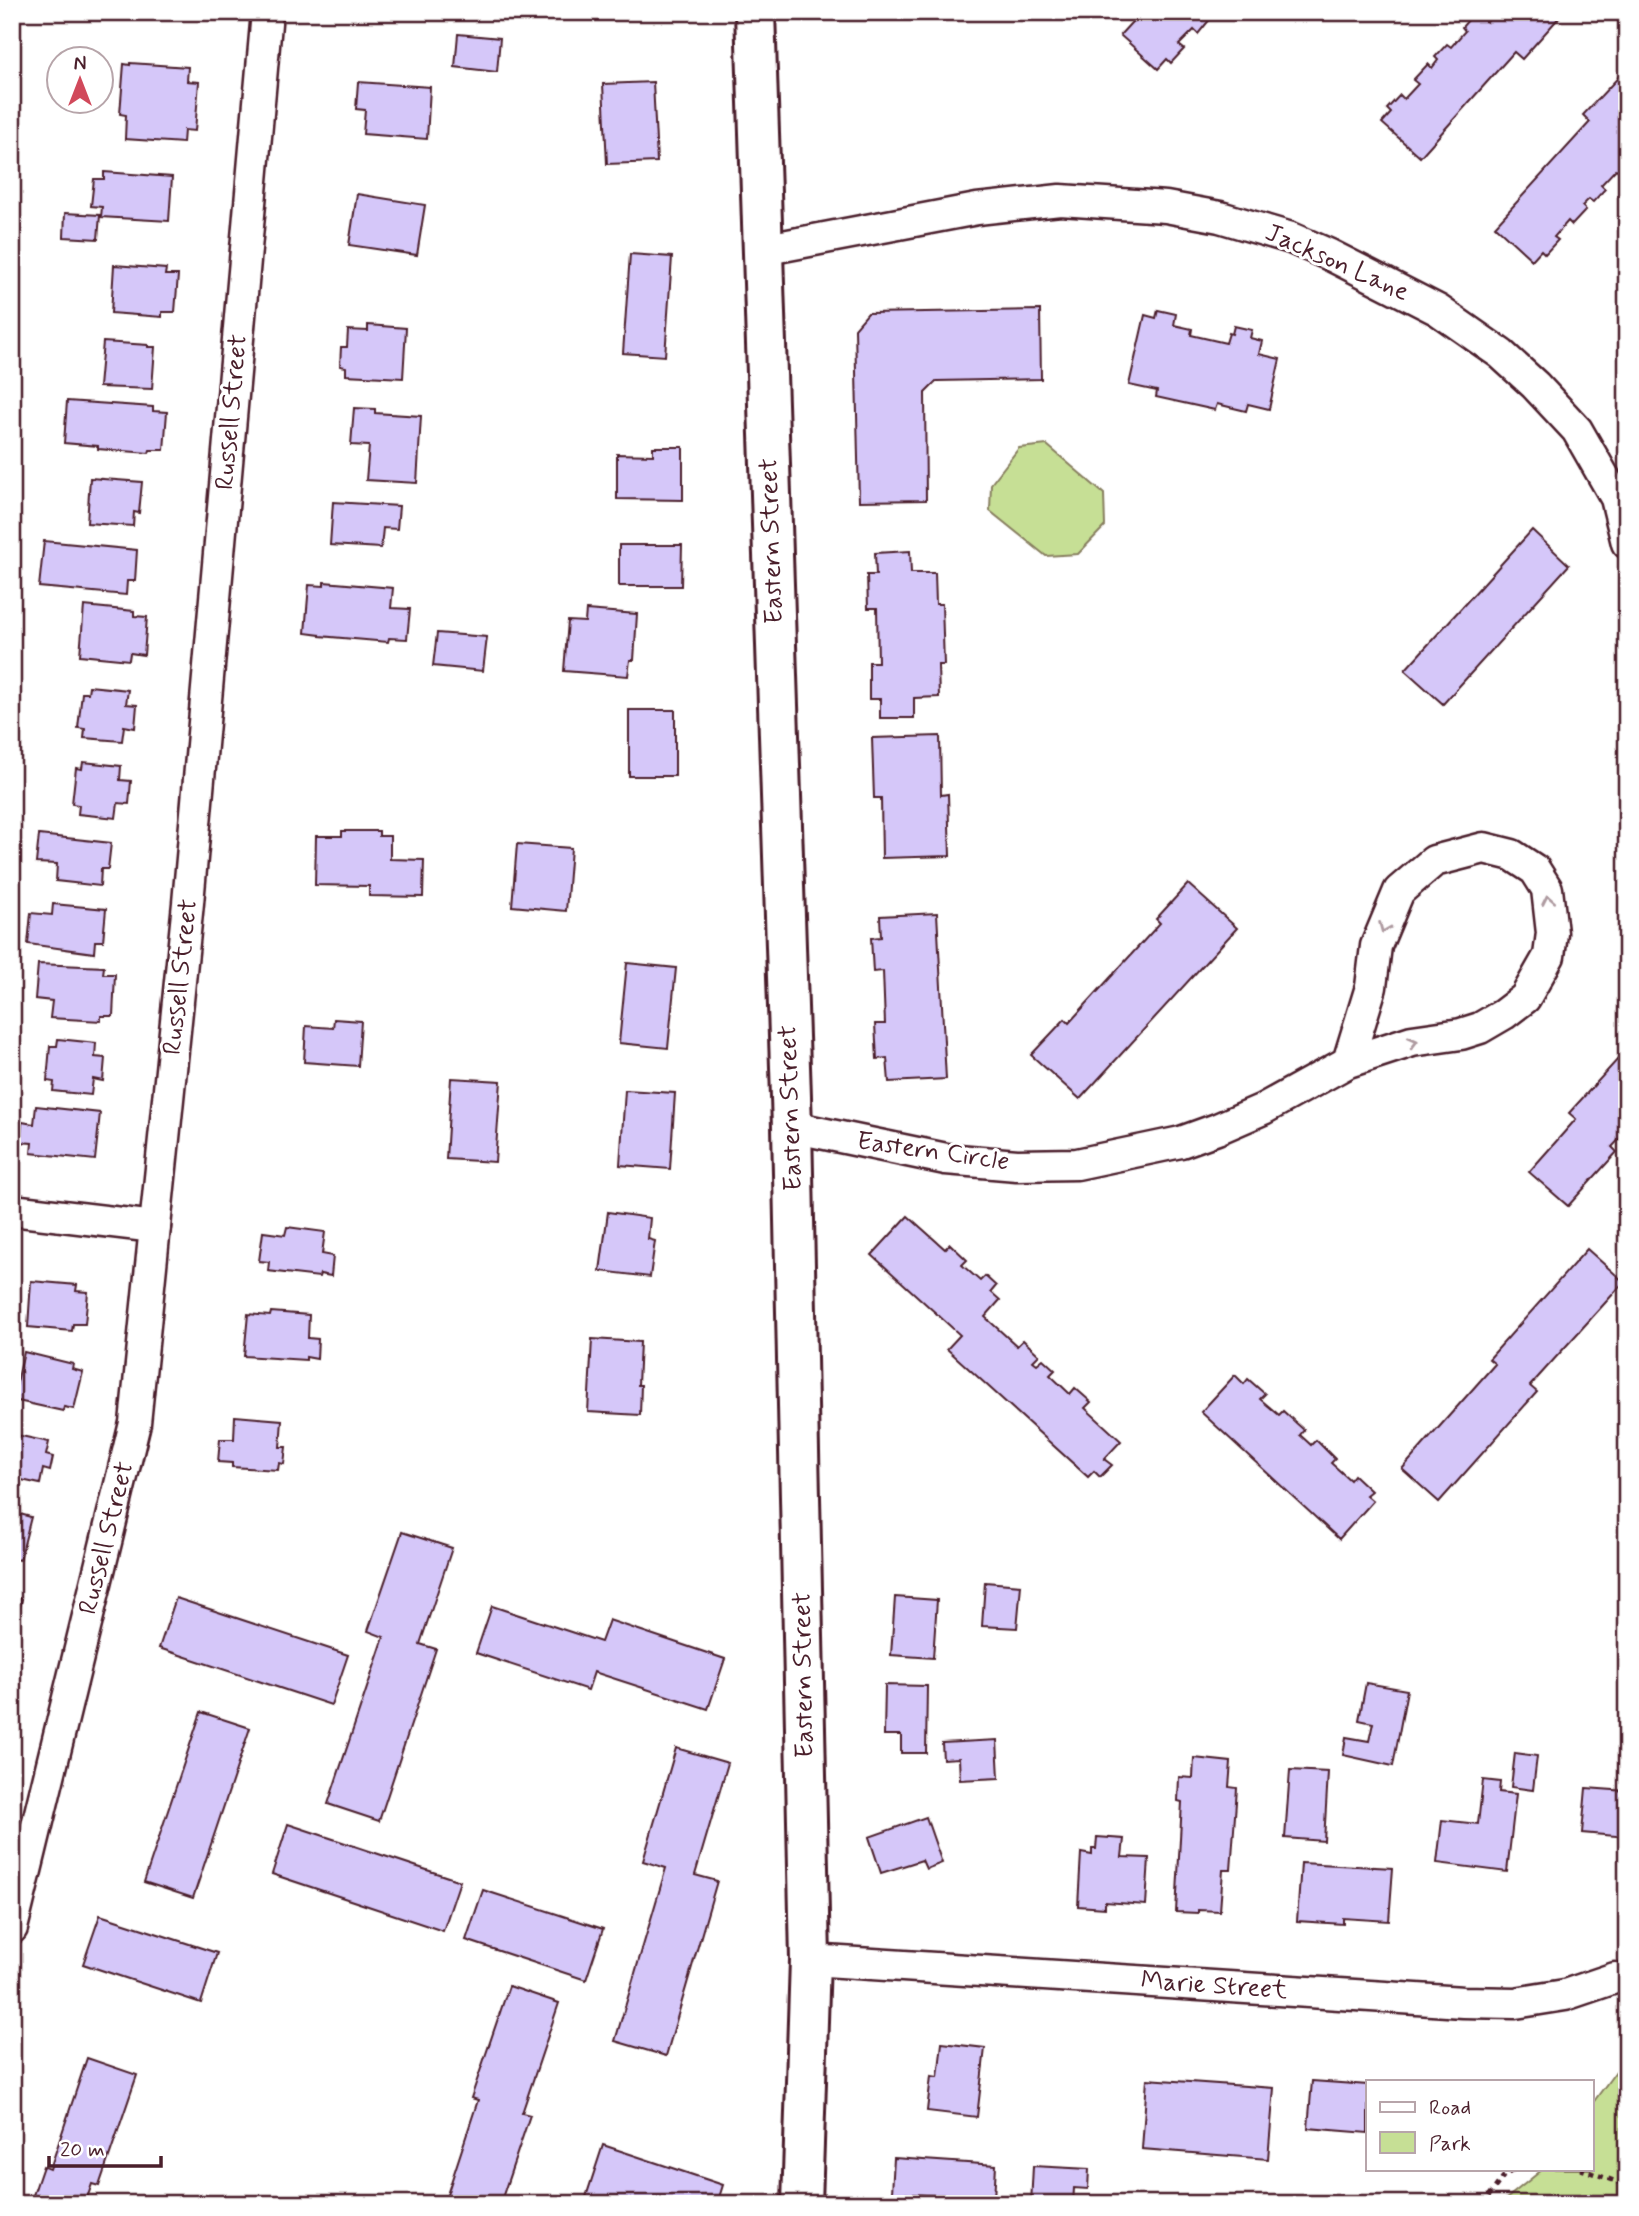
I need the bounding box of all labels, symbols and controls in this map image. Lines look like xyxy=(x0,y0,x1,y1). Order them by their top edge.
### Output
north arrow xyxy=(46,46,116,116)
text: N xyxy=(74,52,86,77)
street label: Jackson Lane xyxy=(1260,216,1414,310)
street label: Russell Street xyxy=(208,333,256,491)
street label: Eastern Street xyxy=(752,457,792,625)
one-way arrow xyxy=(1542,894,1557,906)
street label: Russell Street xyxy=(156,897,206,1057)
one-way arrow xyxy=(1378,921,1392,933)
street label: Eastern Street xyxy=(771,1024,811,1192)
one-way arrow xyxy=(1407,1036,1419,1050)
street label: Eastern Circle xyxy=(855,1124,1011,1180)
street label: Russell Street xyxy=(72,1458,142,1618)
street label: Eastern Street xyxy=(786,1592,822,1758)
street label: Marie Street xyxy=(1140,1964,1288,2008)
legend xyxy=(1366,2080,1594,2170)
text: Road xyxy=(1429,2094,1471,2122)
scale bar xyxy=(49,2125,161,2169)
text: Park xyxy=(1429,2130,1471,2158)
text: 20 m xyxy=(60,2136,105,2164)

